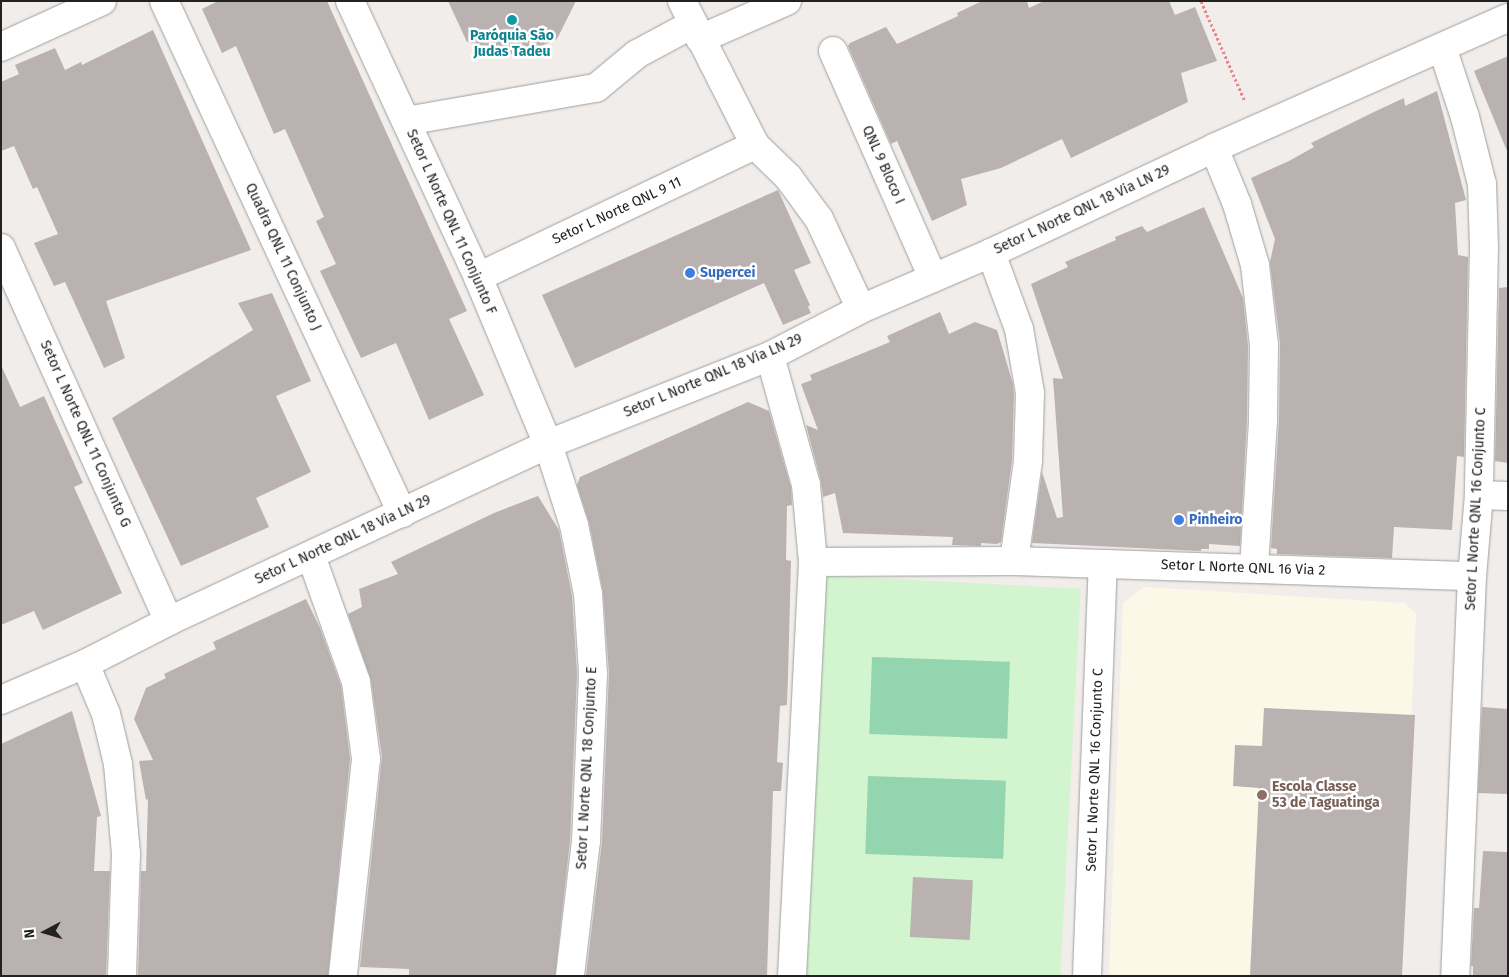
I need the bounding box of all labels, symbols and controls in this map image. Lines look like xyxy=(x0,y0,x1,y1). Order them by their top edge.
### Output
marker: Paróquia São Judas Tadeu xyxy=(506,14,518,26)
place label: Paróquia São Judas Tadeu xyxy=(470,28,554,60)
street label: QNL 9 Bloco I xyxy=(858,123,908,207)
street label: Setor L Norte QNL 11 Conjunto F xyxy=(402,127,500,317)
street label: Setor L Norte QNL 18 Via LN 29 xyxy=(991,162,1173,258)
street label: Setor L Norte QNL 9 11 xyxy=(550,174,684,248)
street label: Quadra QNL 11 Conjunto J xyxy=(241,181,325,333)
place label: Supercei xyxy=(700,265,755,281)
marker: Supercei xyxy=(684,267,696,279)
street label: Setor L Norte QNL 18 Via LN 29 xyxy=(621,331,805,421)
street label: Setor L Norte QNL 11 Conjunto G xyxy=(36,338,134,530)
street label: Setor L Norte QNL 16 Conjunto C xyxy=(1462,407,1490,611)
street label: Setor L Norte QNL 18 Via LN 29 xyxy=(252,492,434,588)
place label: Pinheiro xyxy=(1189,512,1243,528)
marker: Pinheiro xyxy=(1173,514,1185,526)
street label: Setor L Norte QNL 16 Via 2 xyxy=(1160,557,1326,579)
street label: Setor L Norte QNL 18 Conjunto E xyxy=(573,666,601,870)
street label: Setor L Norte QNL 16 Conjunto C xyxy=(1083,668,1107,872)
place label: Escola Classe 53 de Taguatinga xyxy=(1272,779,1380,812)
marker: Escola Classe 53 de Taguatinga xyxy=(1256,789,1268,801)
north arrow xyxy=(20,907,70,957)
text: N xyxy=(21,928,39,939)

